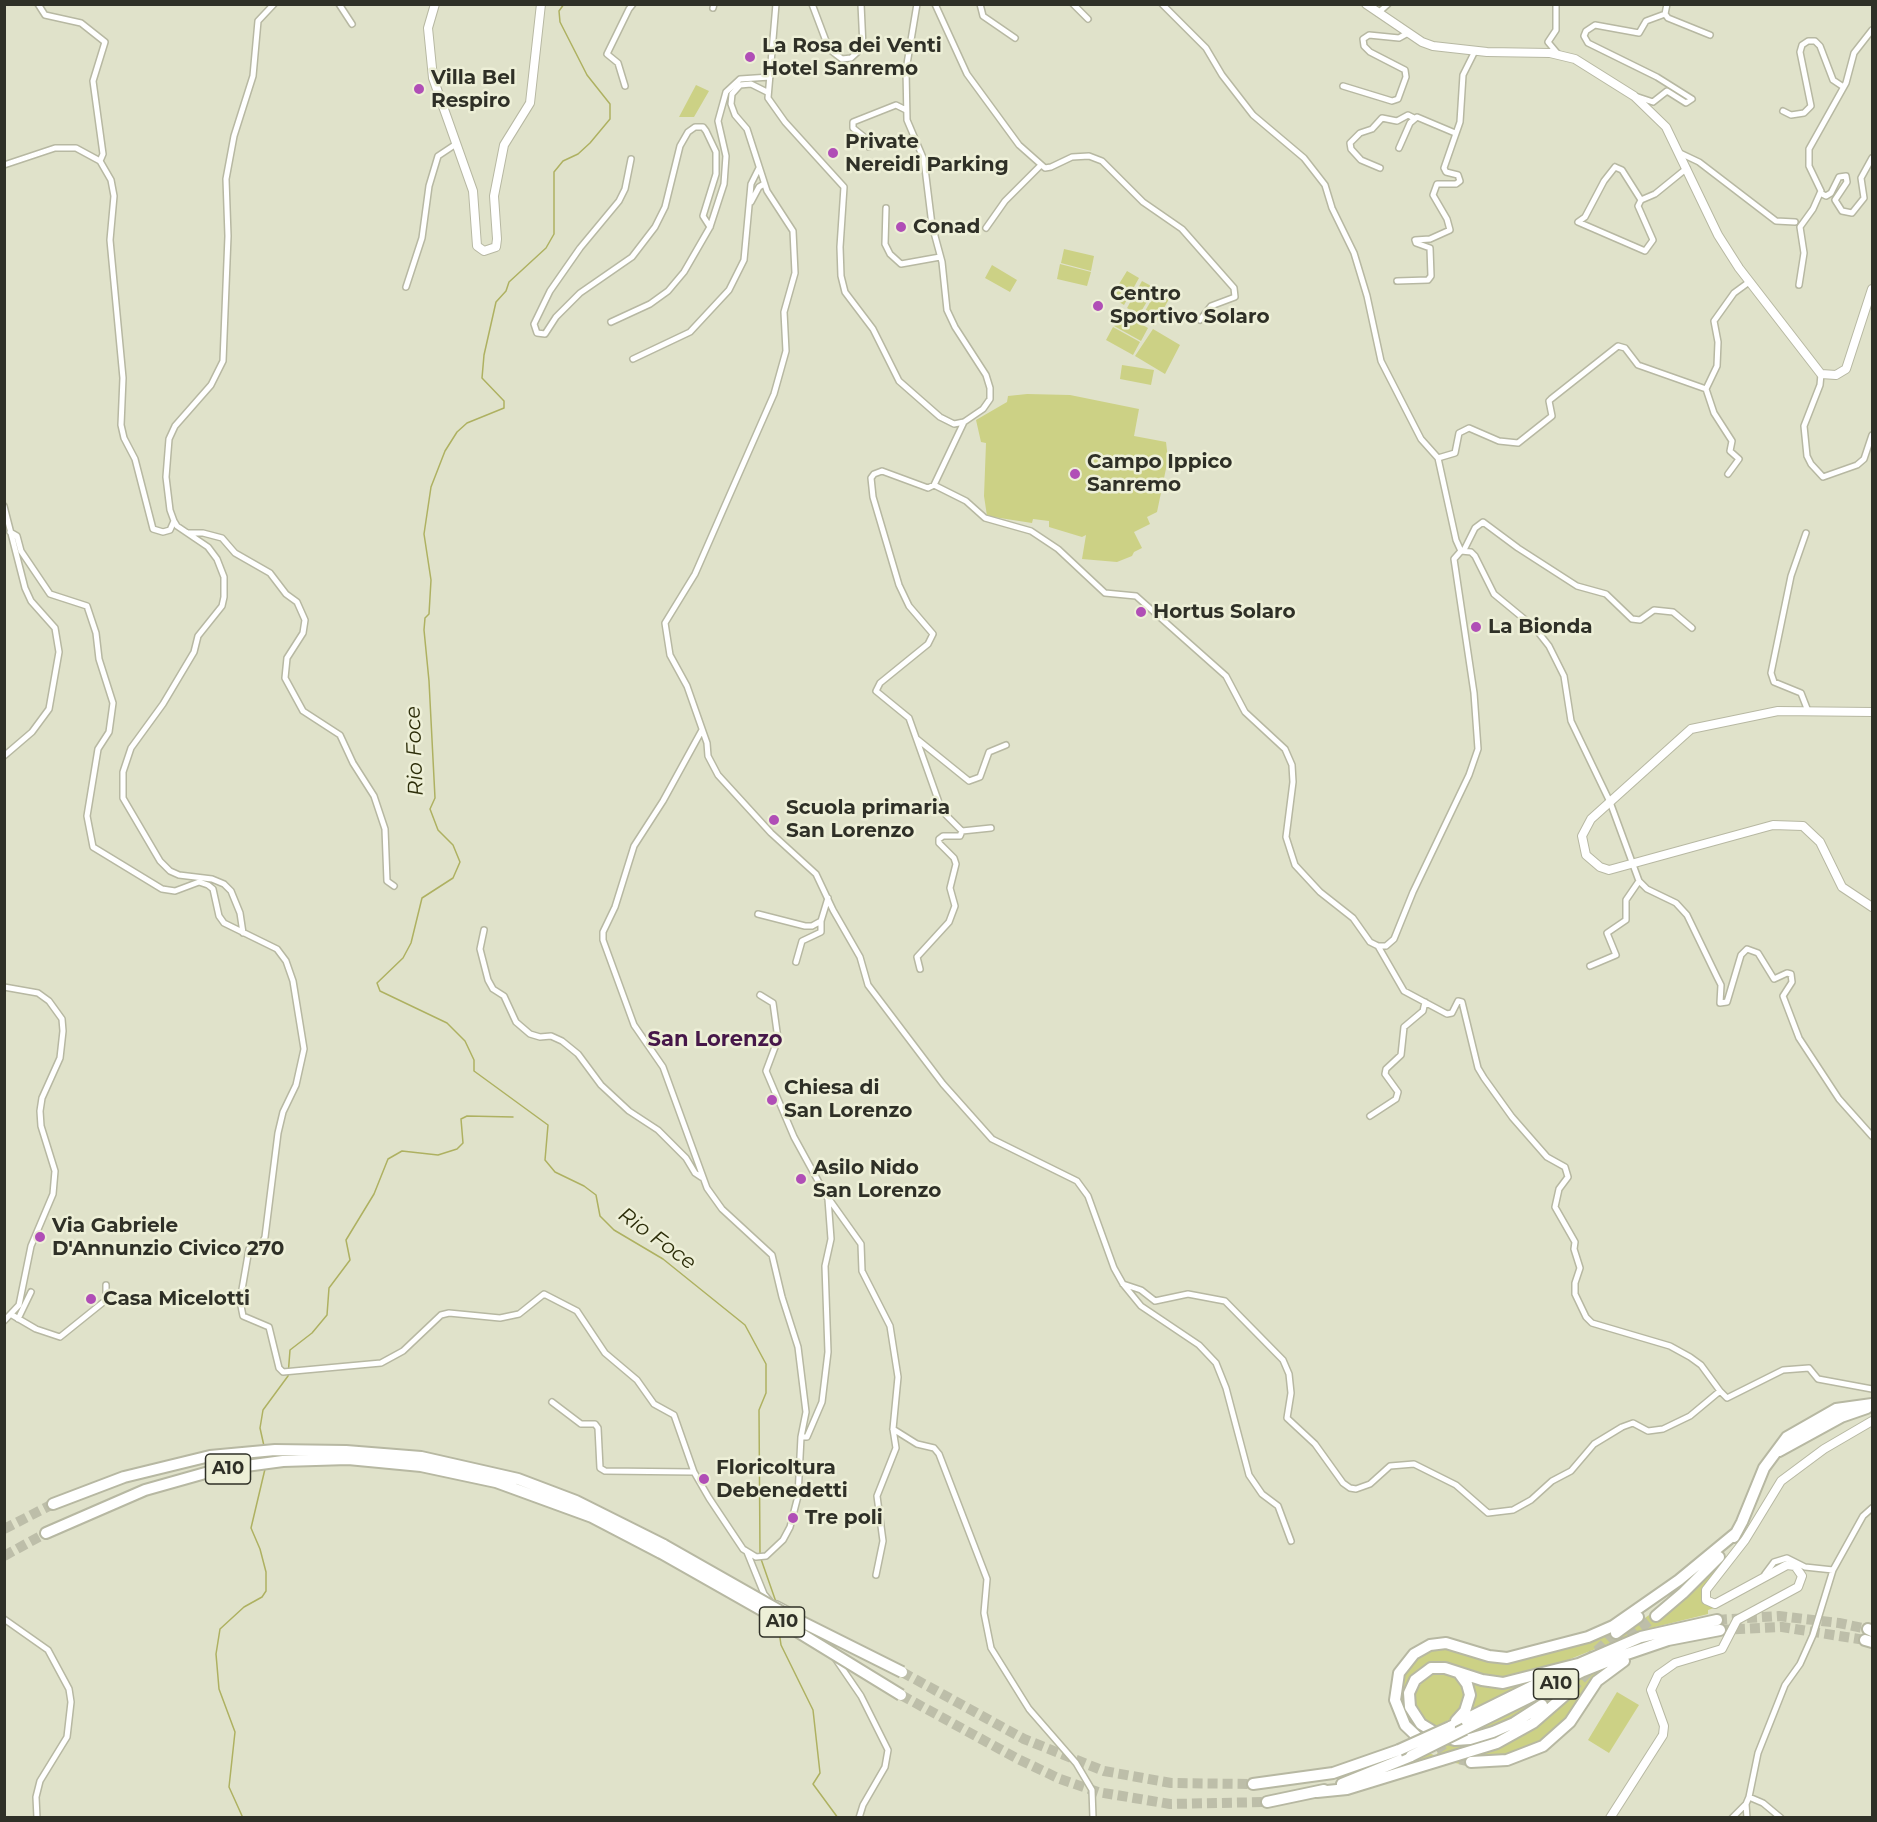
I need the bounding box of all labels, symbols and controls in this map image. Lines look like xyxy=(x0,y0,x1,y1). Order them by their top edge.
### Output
place label: La Rosa dei Venti Hotel Sanremo xyxy=(762,34,942,81)
marker: La Rosa dei Venti Hotel Sanremo xyxy=(743,50,757,64)
place label: Villa Bel Respiro xyxy=(431,66,516,113)
marker: Villa Bel Respiro xyxy=(412,82,426,96)
place label: Private Nereidi Parking xyxy=(845,130,1009,177)
marker: Private Nereidi Parking xyxy=(826,146,840,160)
place label: Conad xyxy=(913,215,980,239)
marker: Conad xyxy=(894,220,908,234)
place label: Centro Sportivo Solaro xyxy=(1110,282,1269,329)
marker: Centro Sportivo Solaro xyxy=(1091,299,1105,313)
place label: Campo Ippico Sanremo xyxy=(1087,450,1232,497)
marker: Campo Ippico Sanremo xyxy=(1068,467,1082,481)
place label: Hortus Solaro xyxy=(1153,600,1296,624)
marker: Hortus Solaro xyxy=(1134,605,1148,619)
place label: La Bionda xyxy=(1488,615,1593,639)
marker: La Bionda xyxy=(1469,620,1483,634)
water label: Rio Foce xyxy=(401,706,429,796)
place label: Scuola primaria San Lorenzo xyxy=(786,796,950,843)
marker: Scuola primaria San Lorenzo xyxy=(767,813,781,827)
district label: San Lorenzo xyxy=(648,1027,782,1053)
place label: Chiesa di San Lorenzo xyxy=(784,1076,912,1123)
marker: Chiesa di San Lorenzo xyxy=(765,1093,779,1107)
place label: Asilo Nido San Lorenzo xyxy=(813,1156,941,1203)
marker: Asilo Nido San Lorenzo xyxy=(794,1172,808,1186)
water label: Rio Foce xyxy=(613,1202,701,1276)
place label: Via Gabriele D'Annunzio Civico 270 xyxy=(52,1214,284,1261)
marker: Via Gabriele D'Annunzio Civico 270 xyxy=(33,1230,47,1244)
place label: Casa Micelotti xyxy=(103,1287,250,1311)
marker: Casa Micelotti xyxy=(84,1292,98,1306)
road number: A10 xyxy=(206,1454,250,1484)
place label: Floricoltura Debenedetti xyxy=(716,1456,848,1503)
marker: Floricoltura Debenedetti xyxy=(697,1472,711,1486)
place label: Tre poli xyxy=(805,1506,883,1530)
marker: Tre poli xyxy=(786,1511,800,1525)
road number: A10 xyxy=(760,1607,804,1637)
road number: A10 xyxy=(1534,1669,1578,1699)

